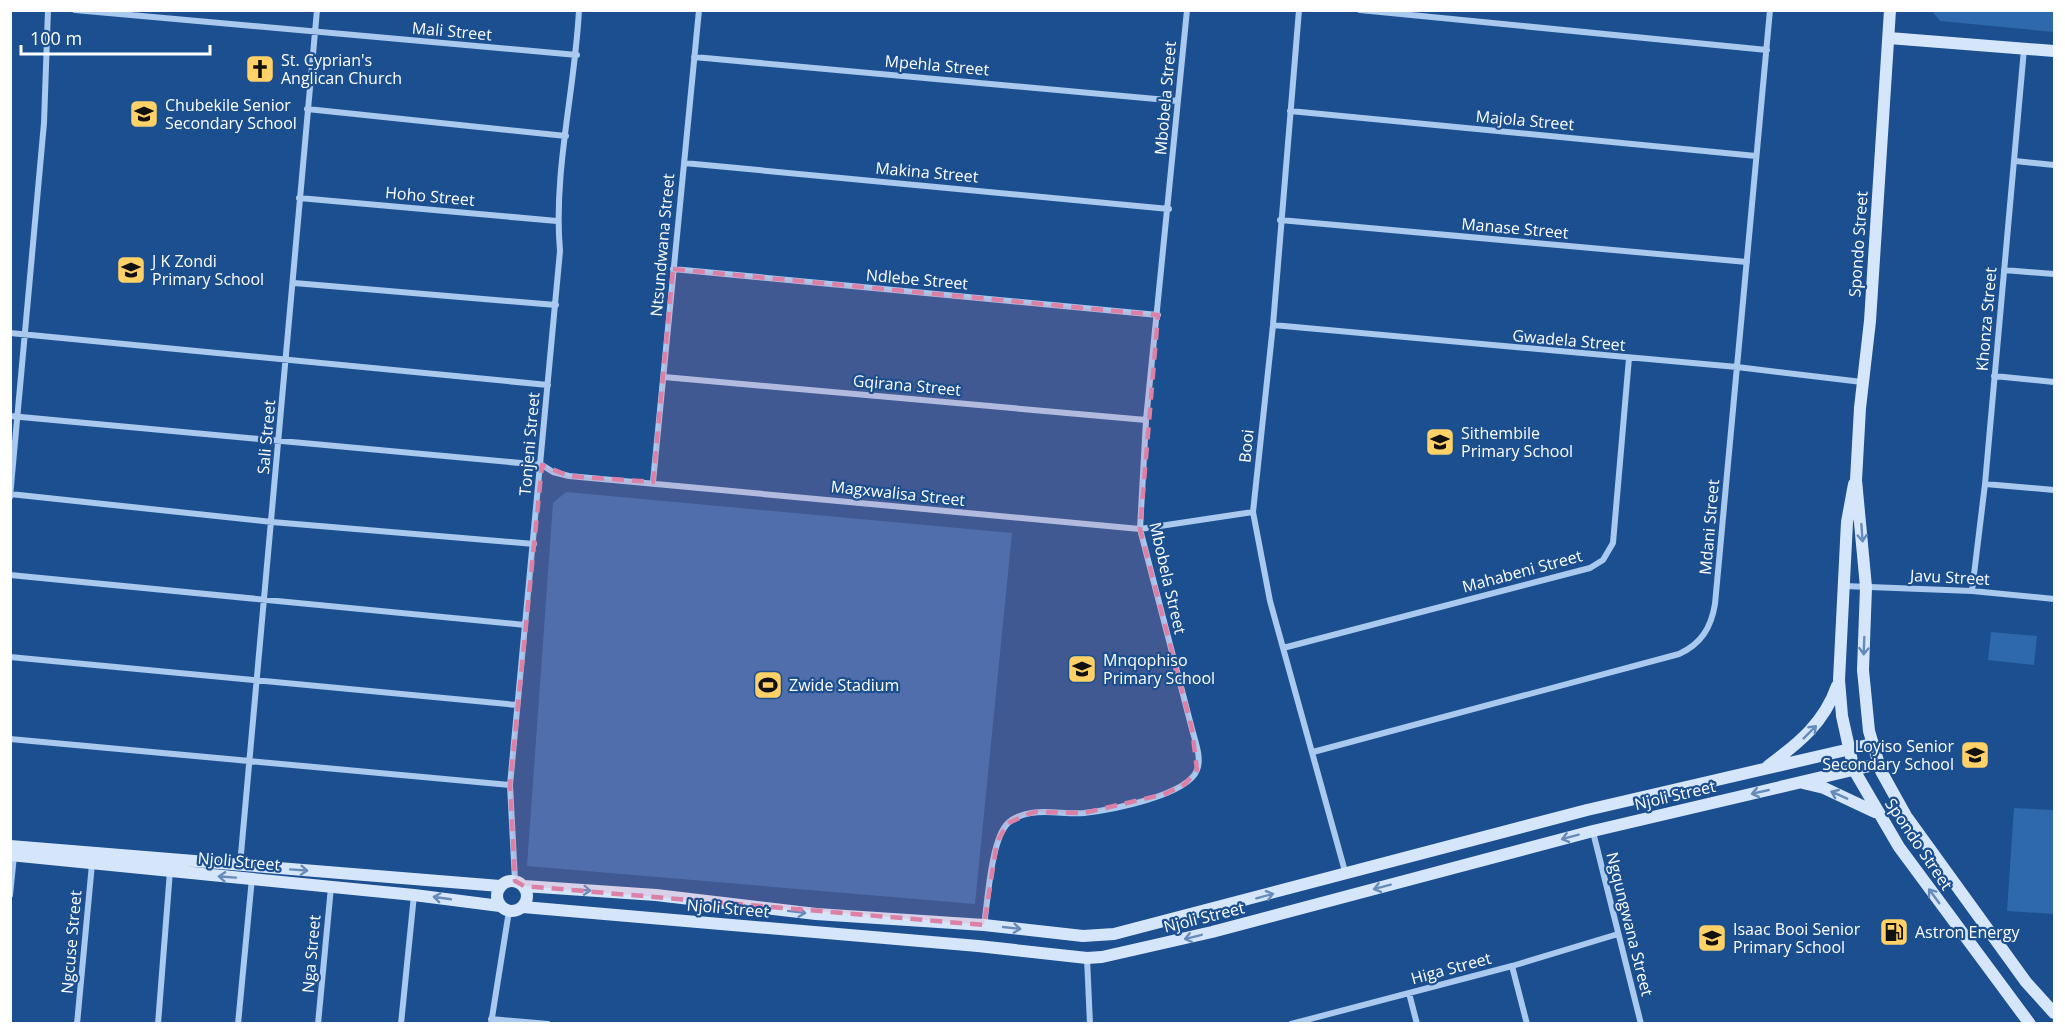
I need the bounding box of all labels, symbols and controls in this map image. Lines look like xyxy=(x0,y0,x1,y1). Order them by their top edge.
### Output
street label: Mali Street xyxy=(411,17,493,45)
scale bar xyxy=(21,18,210,56)
text: 100 m xyxy=(30,26,82,50)
street label: Mbobela Street xyxy=(1149,40,1181,156)
place label: St. Cyprian's Anglican Church xyxy=(281,49,402,89)
street label: Mpehla Street xyxy=(884,49,990,81)
church icon: St. Cyprian's Anglican Church xyxy=(244,53,276,85)
place label: Chubekile Senior Secondary School xyxy=(165,94,297,134)
school or university icon: Chubekile Senior Secondary School xyxy=(128,98,160,130)
street label: Majola Street xyxy=(1475,105,1575,135)
street label: Makina Street xyxy=(875,157,980,187)
street label: Ntsundwana Street xyxy=(645,172,679,317)
street label: Hoho Street xyxy=(384,181,476,211)
street label: Spondo Street xyxy=(1843,190,1873,298)
street label: Manase Street xyxy=(1461,212,1570,244)
place label: J K Zondi Primary School xyxy=(150,250,264,290)
school or university icon: J K Zondi Primary School xyxy=(115,254,147,286)
street label: Ndlebe Street xyxy=(865,264,969,294)
street label: Khonza Street xyxy=(1970,266,2002,372)
street label: Gwadela Street xyxy=(1512,324,1627,356)
street label: Gqirana Street xyxy=(852,369,962,401)
street label: Tonjeni Street xyxy=(514,391,545,497)
street label: Sali Street xyxy=(252,399,280,475)
place label: Sithembile Primary School xyxy=(1461,422,1573,462)
school or university icon: Sithembile Primary School xyxy=(1424,426,1456,458)
street label: Booi xyxy=(1233,428,1259,464)
street label: Magxwalisa Street xyxy=(830,475,967,511)
street label: Mdani Street xyxy=(1694,478,1724,576)
street label: Mbobela Street xyxy=(1144,520,1192,636)
one-way arrow xyxy=(1857,523,1868,543)
street label: Mahabeni Street xyxy=(1460,544,1585,598)
street label: Javu Street xyxy=(1908,564,1991,590)
one-way arrow xyxy=(1859,635,1870,655)
place label: Mnqophiso Primary School xyxy=(1103,649,1215,689)
school or university icon: Mnqophiso Primary School xyxy=(1066,653,1098,685)
sports icon: Zwide Stadium xyxy=(752,669,784,701)
place label: Zwide Stadium xyxy=(789,674,899,696)
one-way arrow xyxy=(1803,724,1818,739)
place label: Loyiso Senior Secondary School xyxy=(1822,735,1954,775)
school or university icon: Loyiso Senior Secondary School xyxy=(1959,739,1991,771)
street label: Njoli Street xyxy=(1632,775,1718,815)
one-way arrow xyxy=(1751,786,1770,798)
one-way arrow xyxy=(1831,789,1849,800)
street label: Spondo Street xyxy=(1880,794,1958,894)
one-way arrow xyxy=(1561,832,1580,843)
street label: Njoli Street xyxy=(197,846,281,876)
street label: Ngqungwana Street xyxy=(1601,850,1659,999)
one-way arrow xyxy=(288,865,308,876)
one-way arrow xyxy=(218,871,238,882)
one-way arrow xyxy=(1373,882,1392,894)
one-way arrow xyxy=(572,885,592,896)
one-way arrow xyxy=(1928,888,1940,904)
street label: Ngcuse Street xyxy=(56,889,87,995)
one-way arrow xyxy=(1255,889,1274,901)
one-way arrow xyxy=(433,893,453,904)
street label: Njoli Street xyxy=(686,893,770,923)
street label: Njoli Street xyxy=(1161,896,1247,938)
one-way arrow xyxy=(787,906,806,917)
street label: Nga Street xyxy=(297,914,325,994)
fuel station icon: Astron Energy xyxy=(1878,916,1910,948)
place label: Isaac Booi Senior Primary School xyxy=(1733,918,1861,958)
place label: Astron Energy xyxy=(1915,921,2020,943)
school or university icon: Isaac Booi Senior Primary School xyxy=(1696,922,1728,954)
one-way arrow xyxy=(1002,923,1022,934)
one-way arrow xyxy=(1184,931,1203,943)
street label: Higa Street xyxy=(1408,947,1494,989)

